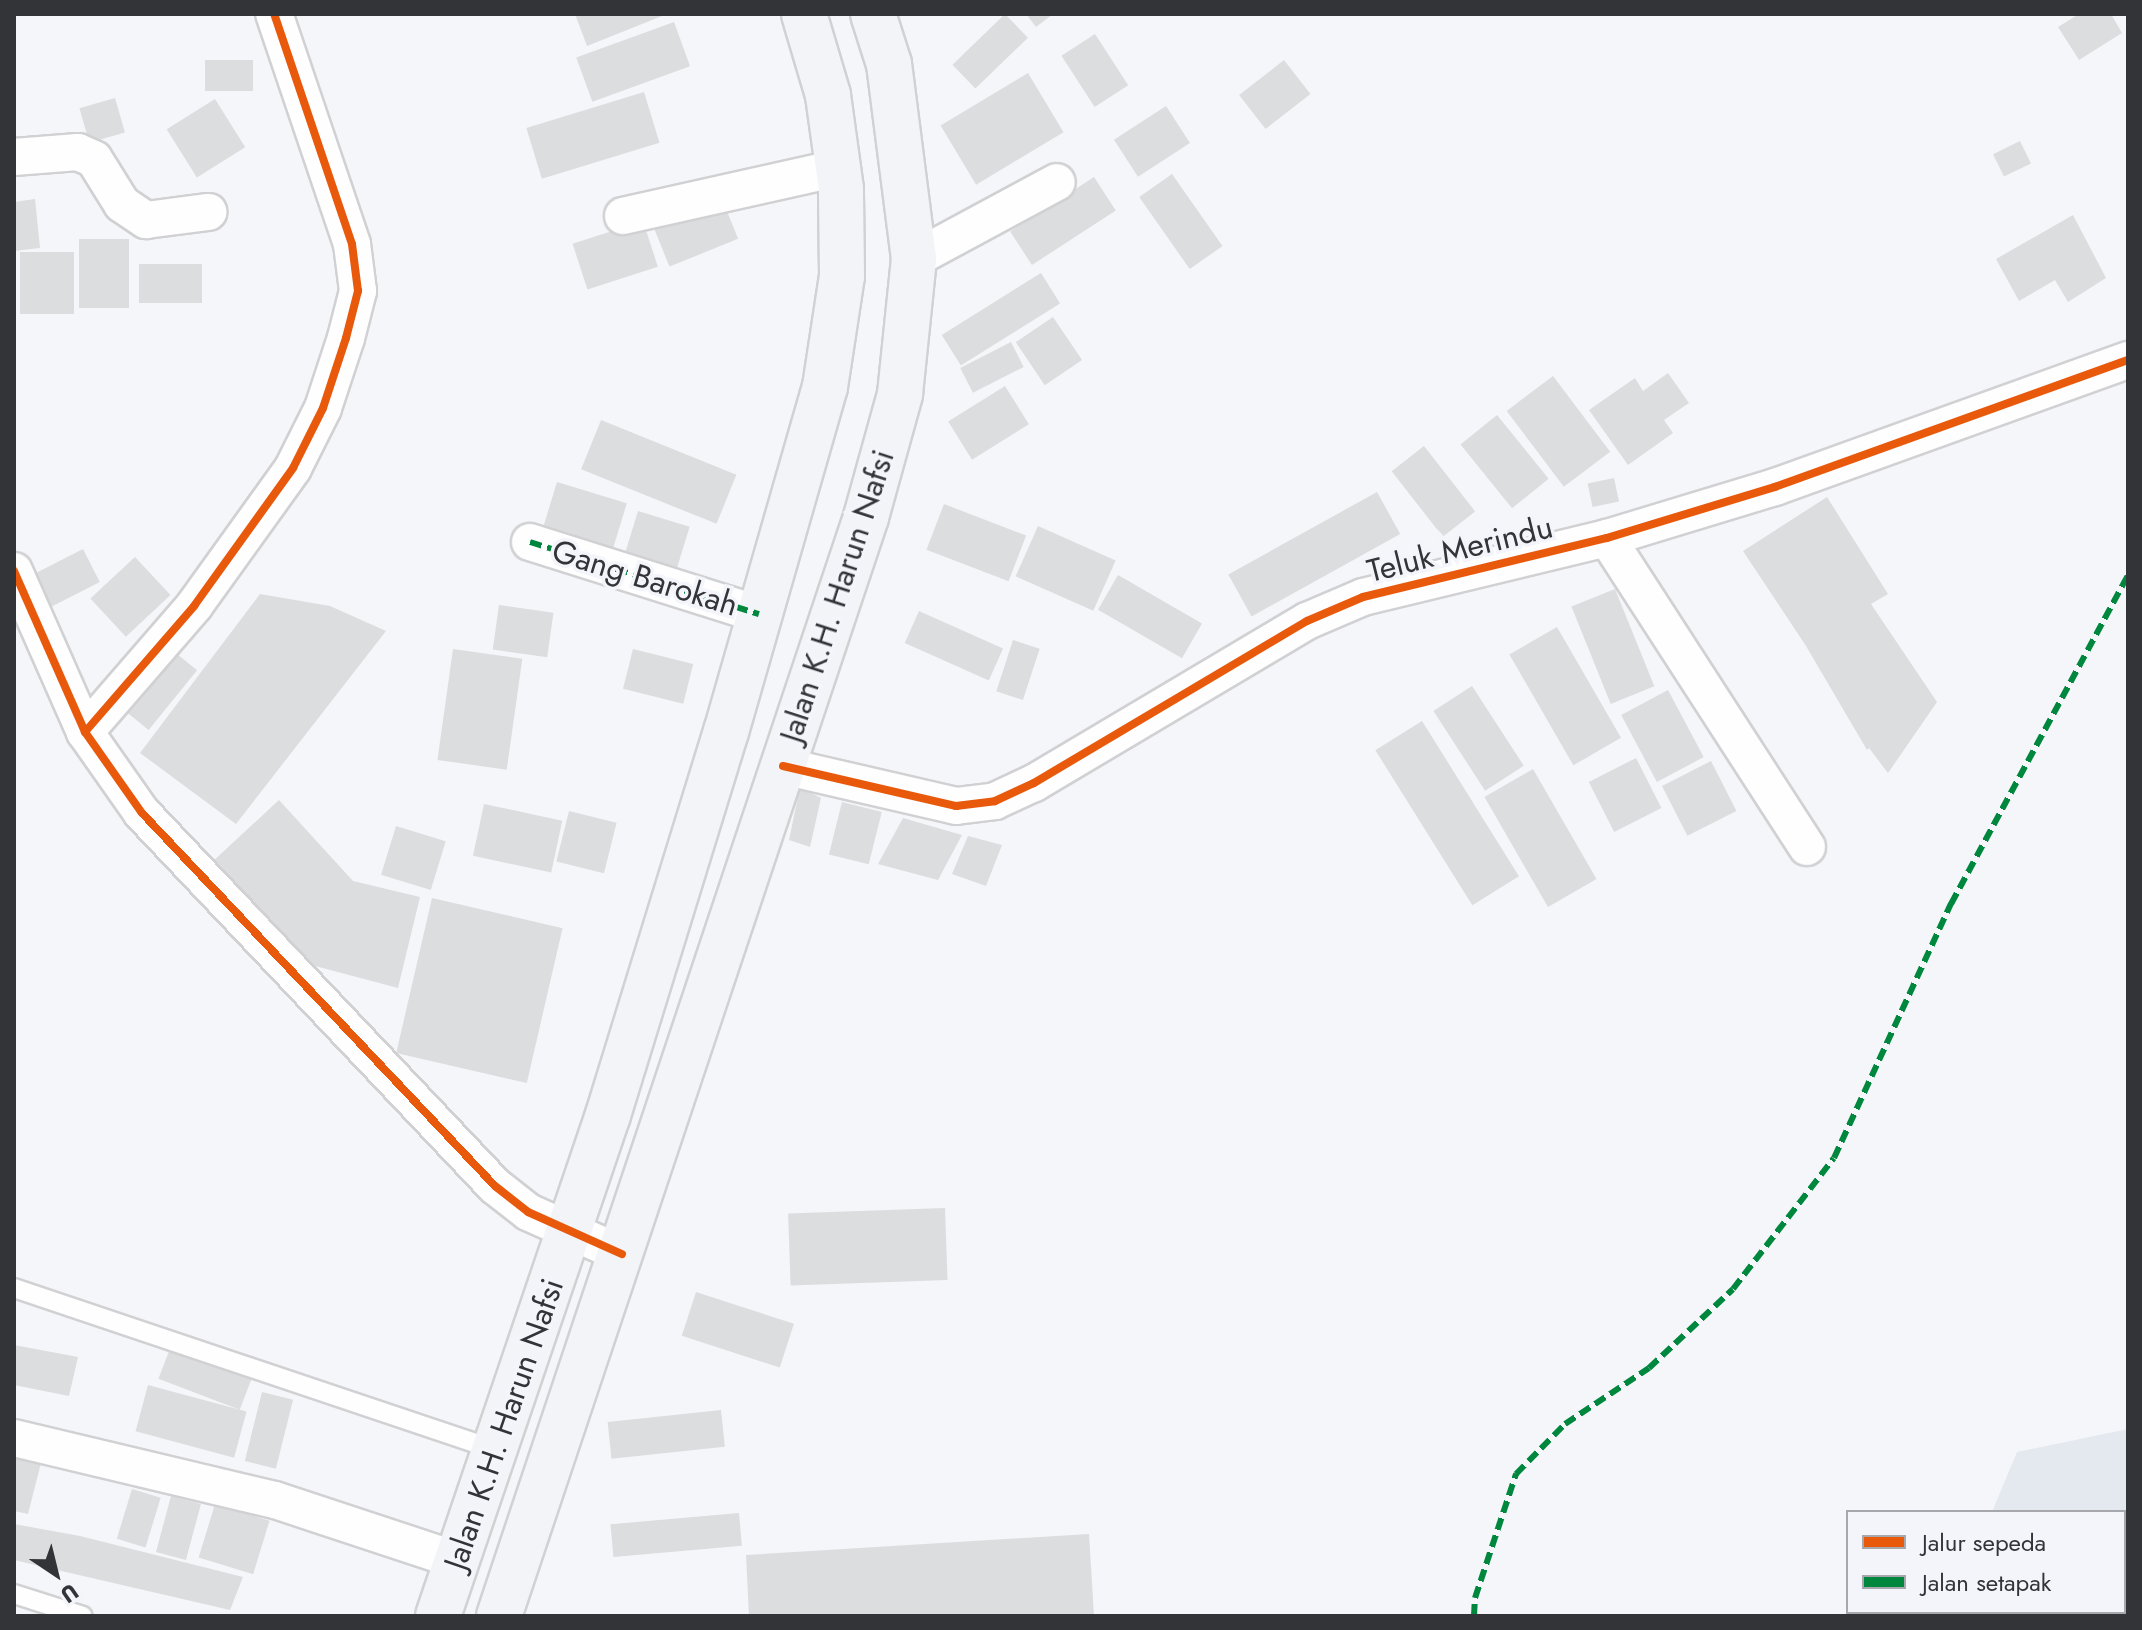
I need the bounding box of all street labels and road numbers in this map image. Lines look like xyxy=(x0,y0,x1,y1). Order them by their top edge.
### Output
street label: Jalan K.H. Harun Nafsi xyxy=(772,445,902,747)
street label: Teluk Merindu xyxy=(1363,507,1557,591)
street label: Gang Barokah xyxy=(547,532,743,624)
street label: Jalan K.H. Harun Nafsi xyxy=(436,1274,572,1574)

